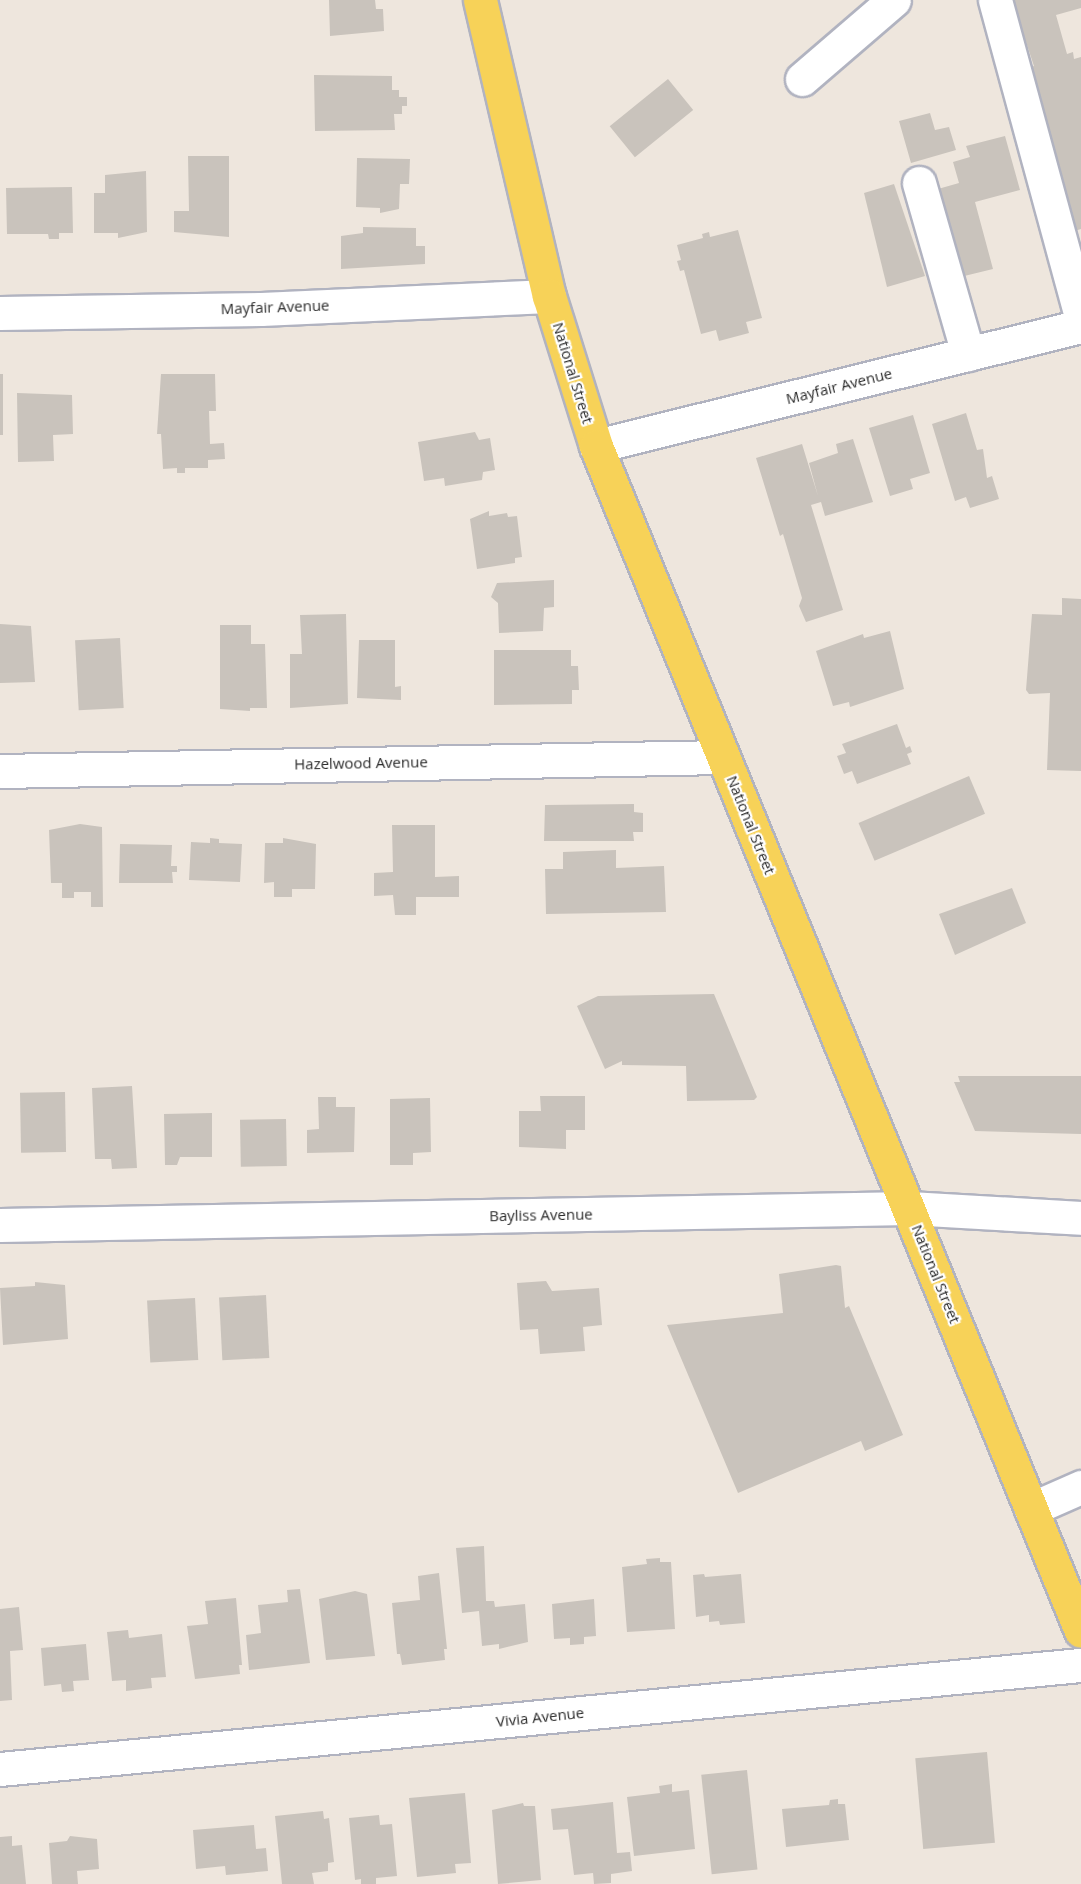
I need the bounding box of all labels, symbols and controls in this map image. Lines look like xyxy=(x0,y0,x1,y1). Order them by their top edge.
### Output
street label: Mayfair Avenue xyxy=(220,296,330,318)
street label: National Street xyxy=(549,320,597,426)
street label: Mayfair Avenue xyxy=(784,364,894,408)
street label: Hazelwood Avenue xyxy=(294,753,428,773)
street label: National Street xyxy=(723,773,779,877)
street label: Bayliss Avenue xyxy=(489,1205,593,1225)
street label: National Street xyxy=(908,1222,964,1326)
street label: Vivia Avenue xyxy=(495,1703,585,1731)

